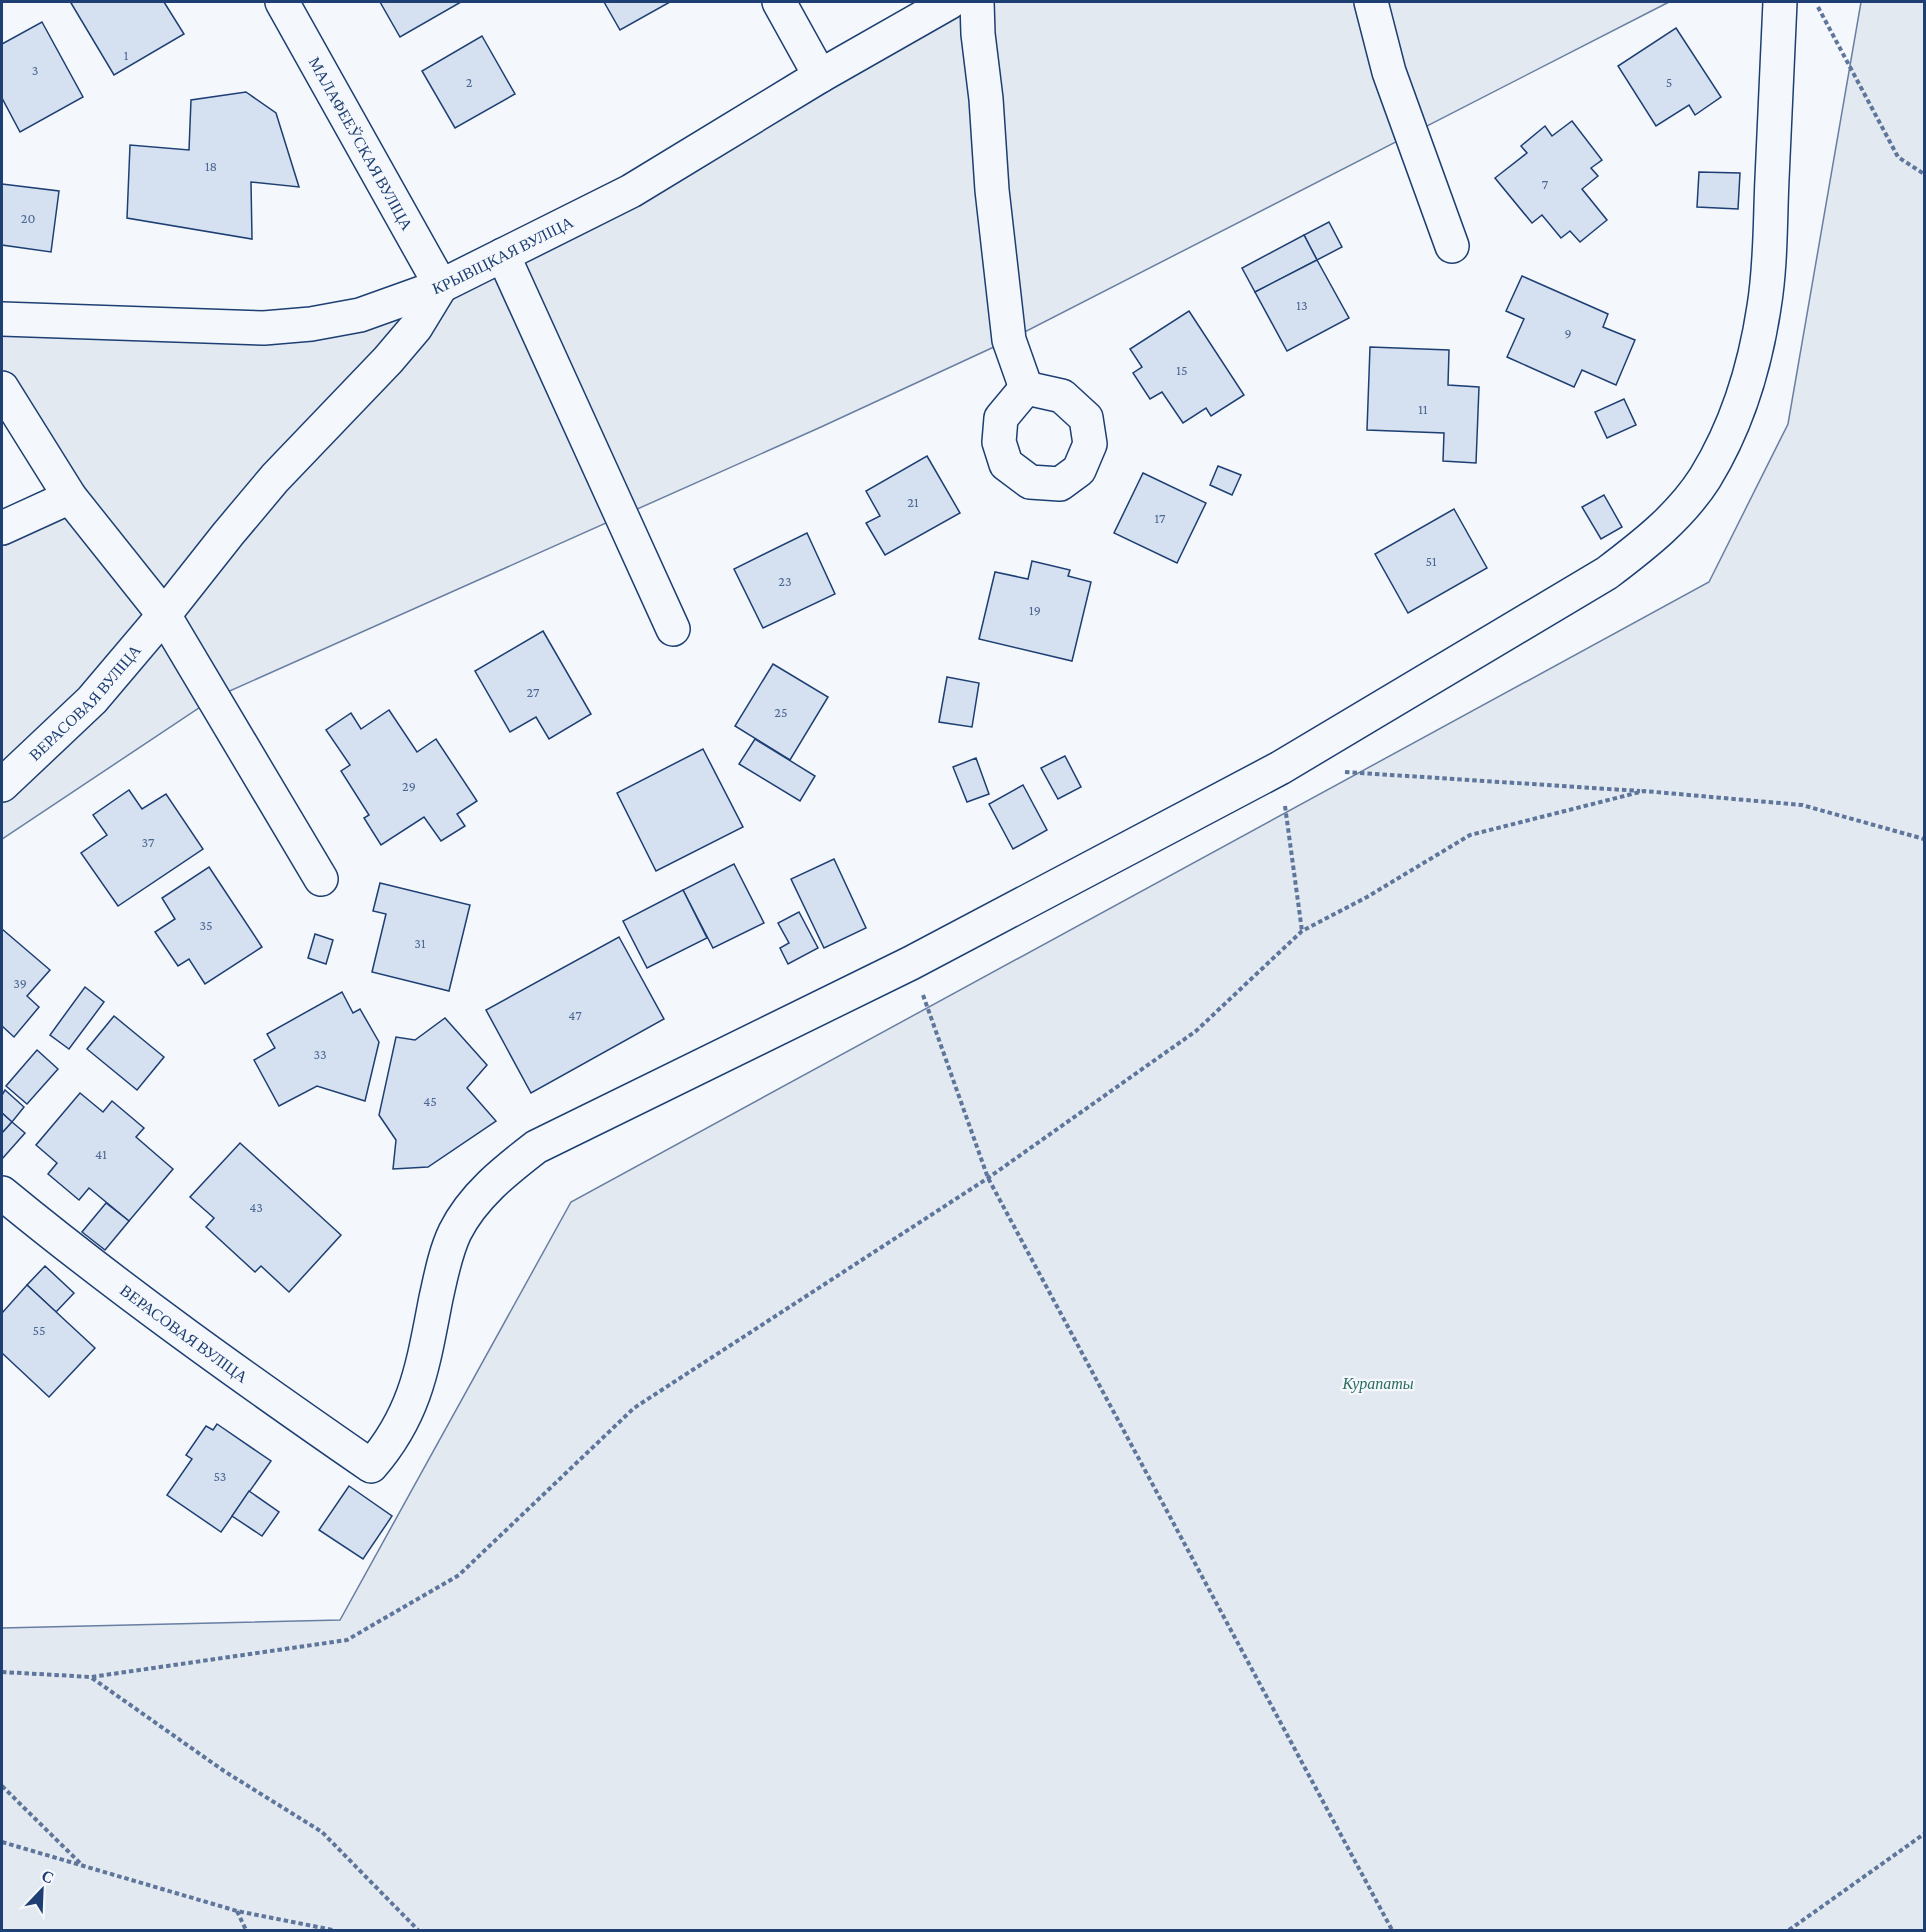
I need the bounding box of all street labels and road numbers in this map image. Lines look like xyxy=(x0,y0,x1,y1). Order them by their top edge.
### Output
street label: МАЛАФЕЕЎСКАЯ ВУЛІЦА xyxy=(306,54,417,233)
street label: КРЫВІЦКАЯ ВУЛІЦА xyxy=(430,213,576,297)
street label: ВЕРАСОВАЯ ВУЛІЦА xyxy=(25,641,144,764)
street label: ВЕРАСОВАЯ ВУЛІЦА xyxy=(117,1281,251,1386)

